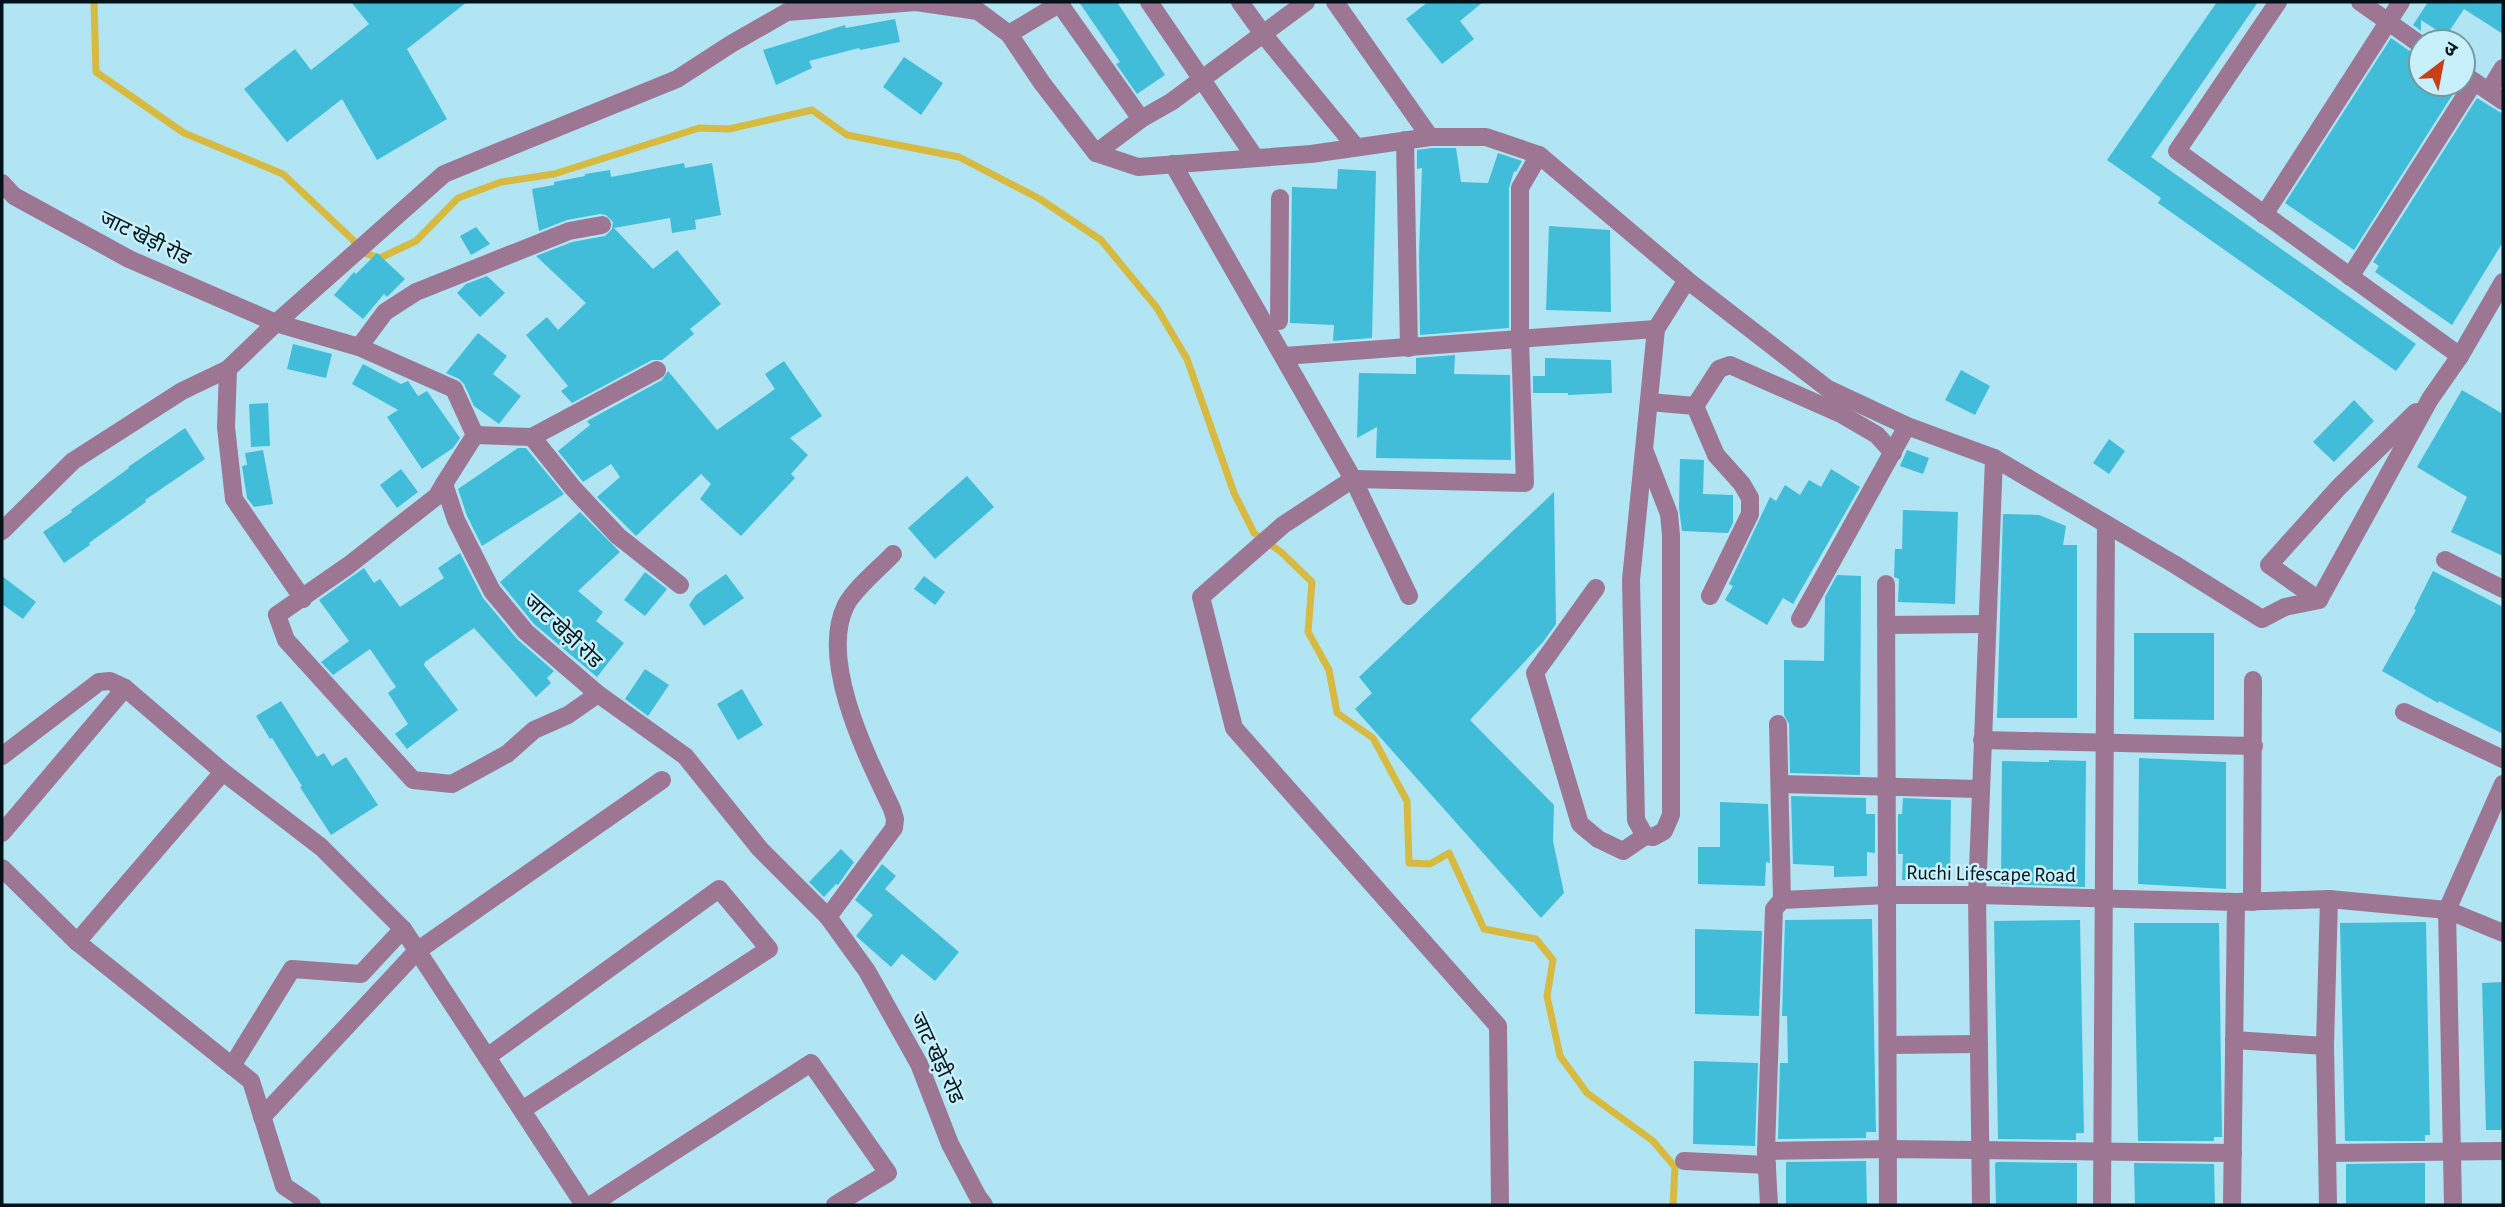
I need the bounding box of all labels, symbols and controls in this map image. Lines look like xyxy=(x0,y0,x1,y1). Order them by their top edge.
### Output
north arrow xyxy=(2407,28,2477,98)
text: उ xyxy=(2440,39,2461,61)
street label: जाट खेड़ी रोड xyxy=(97,205,195,269)
street label: जाट खेड़ी रोड xyxy=(520,589,608,672)
street label: Ruchi Lifescape Road xyxy=(1906,862,2076,886)
street label: जाट खेड़ी रोड xyxy=(907,1008,969,1107)

